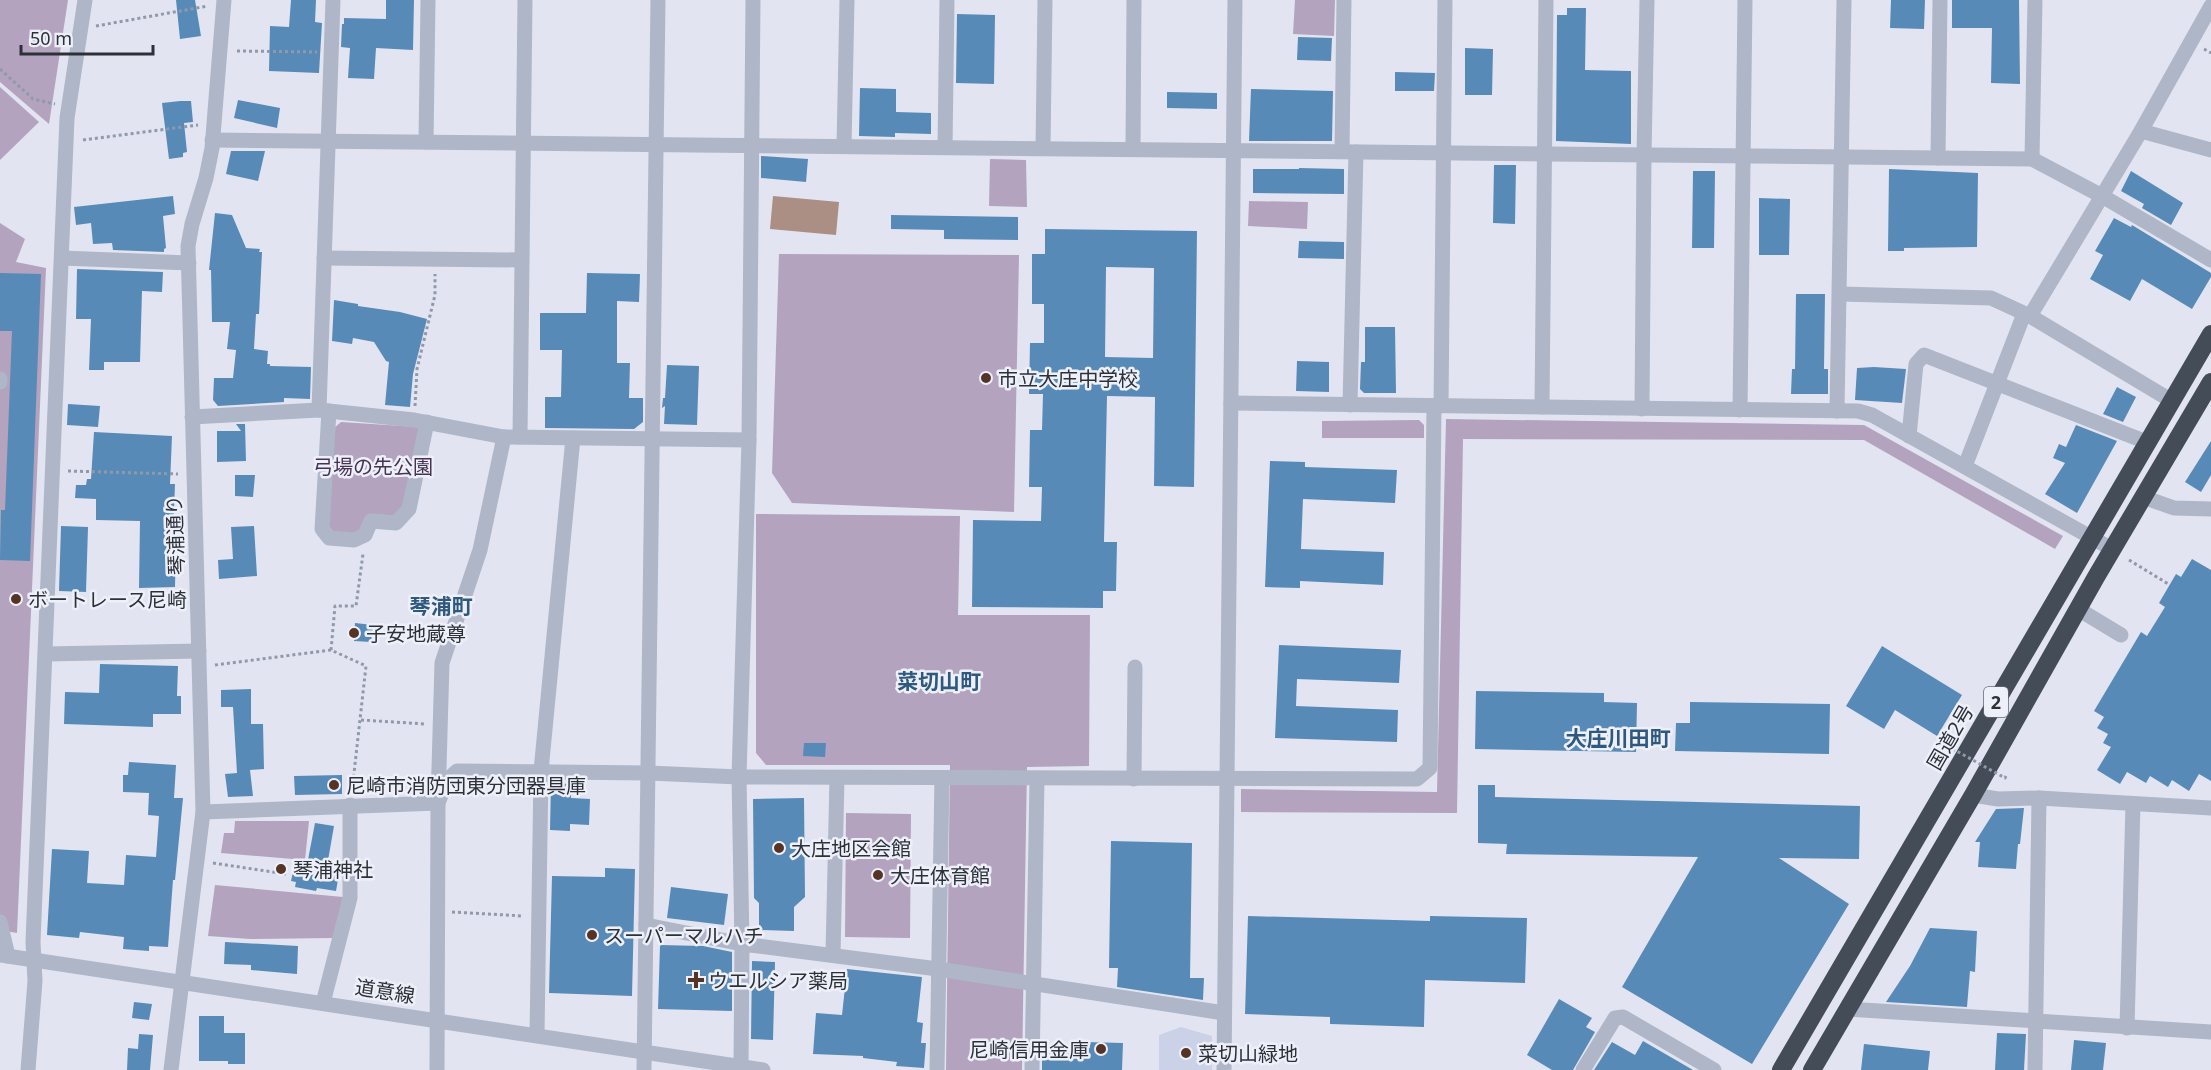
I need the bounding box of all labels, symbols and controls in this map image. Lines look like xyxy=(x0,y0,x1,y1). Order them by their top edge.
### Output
scale bar xyxy=(21,18,153,56)
text: 50 m xyxy=(30,26,72,50)
place label: 市立大庄中学校 xyxy=(998,365,1138,392)
marker: 市立大庄中学校 xyxy=(979,371,993,385)
park label: 弓場の先公園 xyxy=(313,453,433,480)
street label: 琴浦通り xyxy=(160,495,190,575)
place label: ボートレース尼崎 xyxy=(28,586,187,613)
marker: ボートレース尼崎 xyxy=(9,592,23,606)
district label: 琴浦町 xyxy=(410,592,473,620)
place label: 子安地蔵尊 xyxy=(366,620,466,647)
marker: 子安地蔵尊 xyxy=(347,626,361,640)
district label: 菜切山町 xyxy=(897,667,981,695)
road number: 2 xyxy=(1984,687,2008,717)
street label: 国道2号 xyxy=(1920,699,1980,775)
district label: 大庄川田町 xyxy=(1566,724,1671,752)
place label: 尼崎市消防団東分団器具庫 xyxy=(346,772,586,799)
marker: 尼崎市消防団東分団器具庫 xyxy=(327,778,341,792)
place label: 大庄地区会館 xyxy=(791,835,911,862)
marker: 大庄地区会館 xyxy=(772,841,786,855)
place label: 琴浦神社 xyxy=(293,856,373,883)
marker: 琴浦神社 xyxy=(274,862,288,876)
place label: 大庄体育館 xyxy=(890,862,990,889)
marker: 大庄体育館 xyxy=(871,868,885,882)
place label: スーパーマルハチ xyxy=(604,922,764,949)
marker: スーパーマルハチ xyxy=(585,928,599,942)
place label: ウエルシア薬局 xyxy=(708,967,848,994)
street label: 道意線 xyxy=(353,973,417,1009)
marker: ウエルシア薬局 xyxy=(689,973,703,987)
place label: 尼崎信用金庫 xyxy=(969,1036,1089,1063)
place label: 菜切山緑地 xyxy=(1198,1040,1298,1067)
marker: 尼崎信用金庫 xyxy=(1094,1042,1108,1056)
marker: 菜切山緑地 xyxy=(1179,1046,1193,1060)

